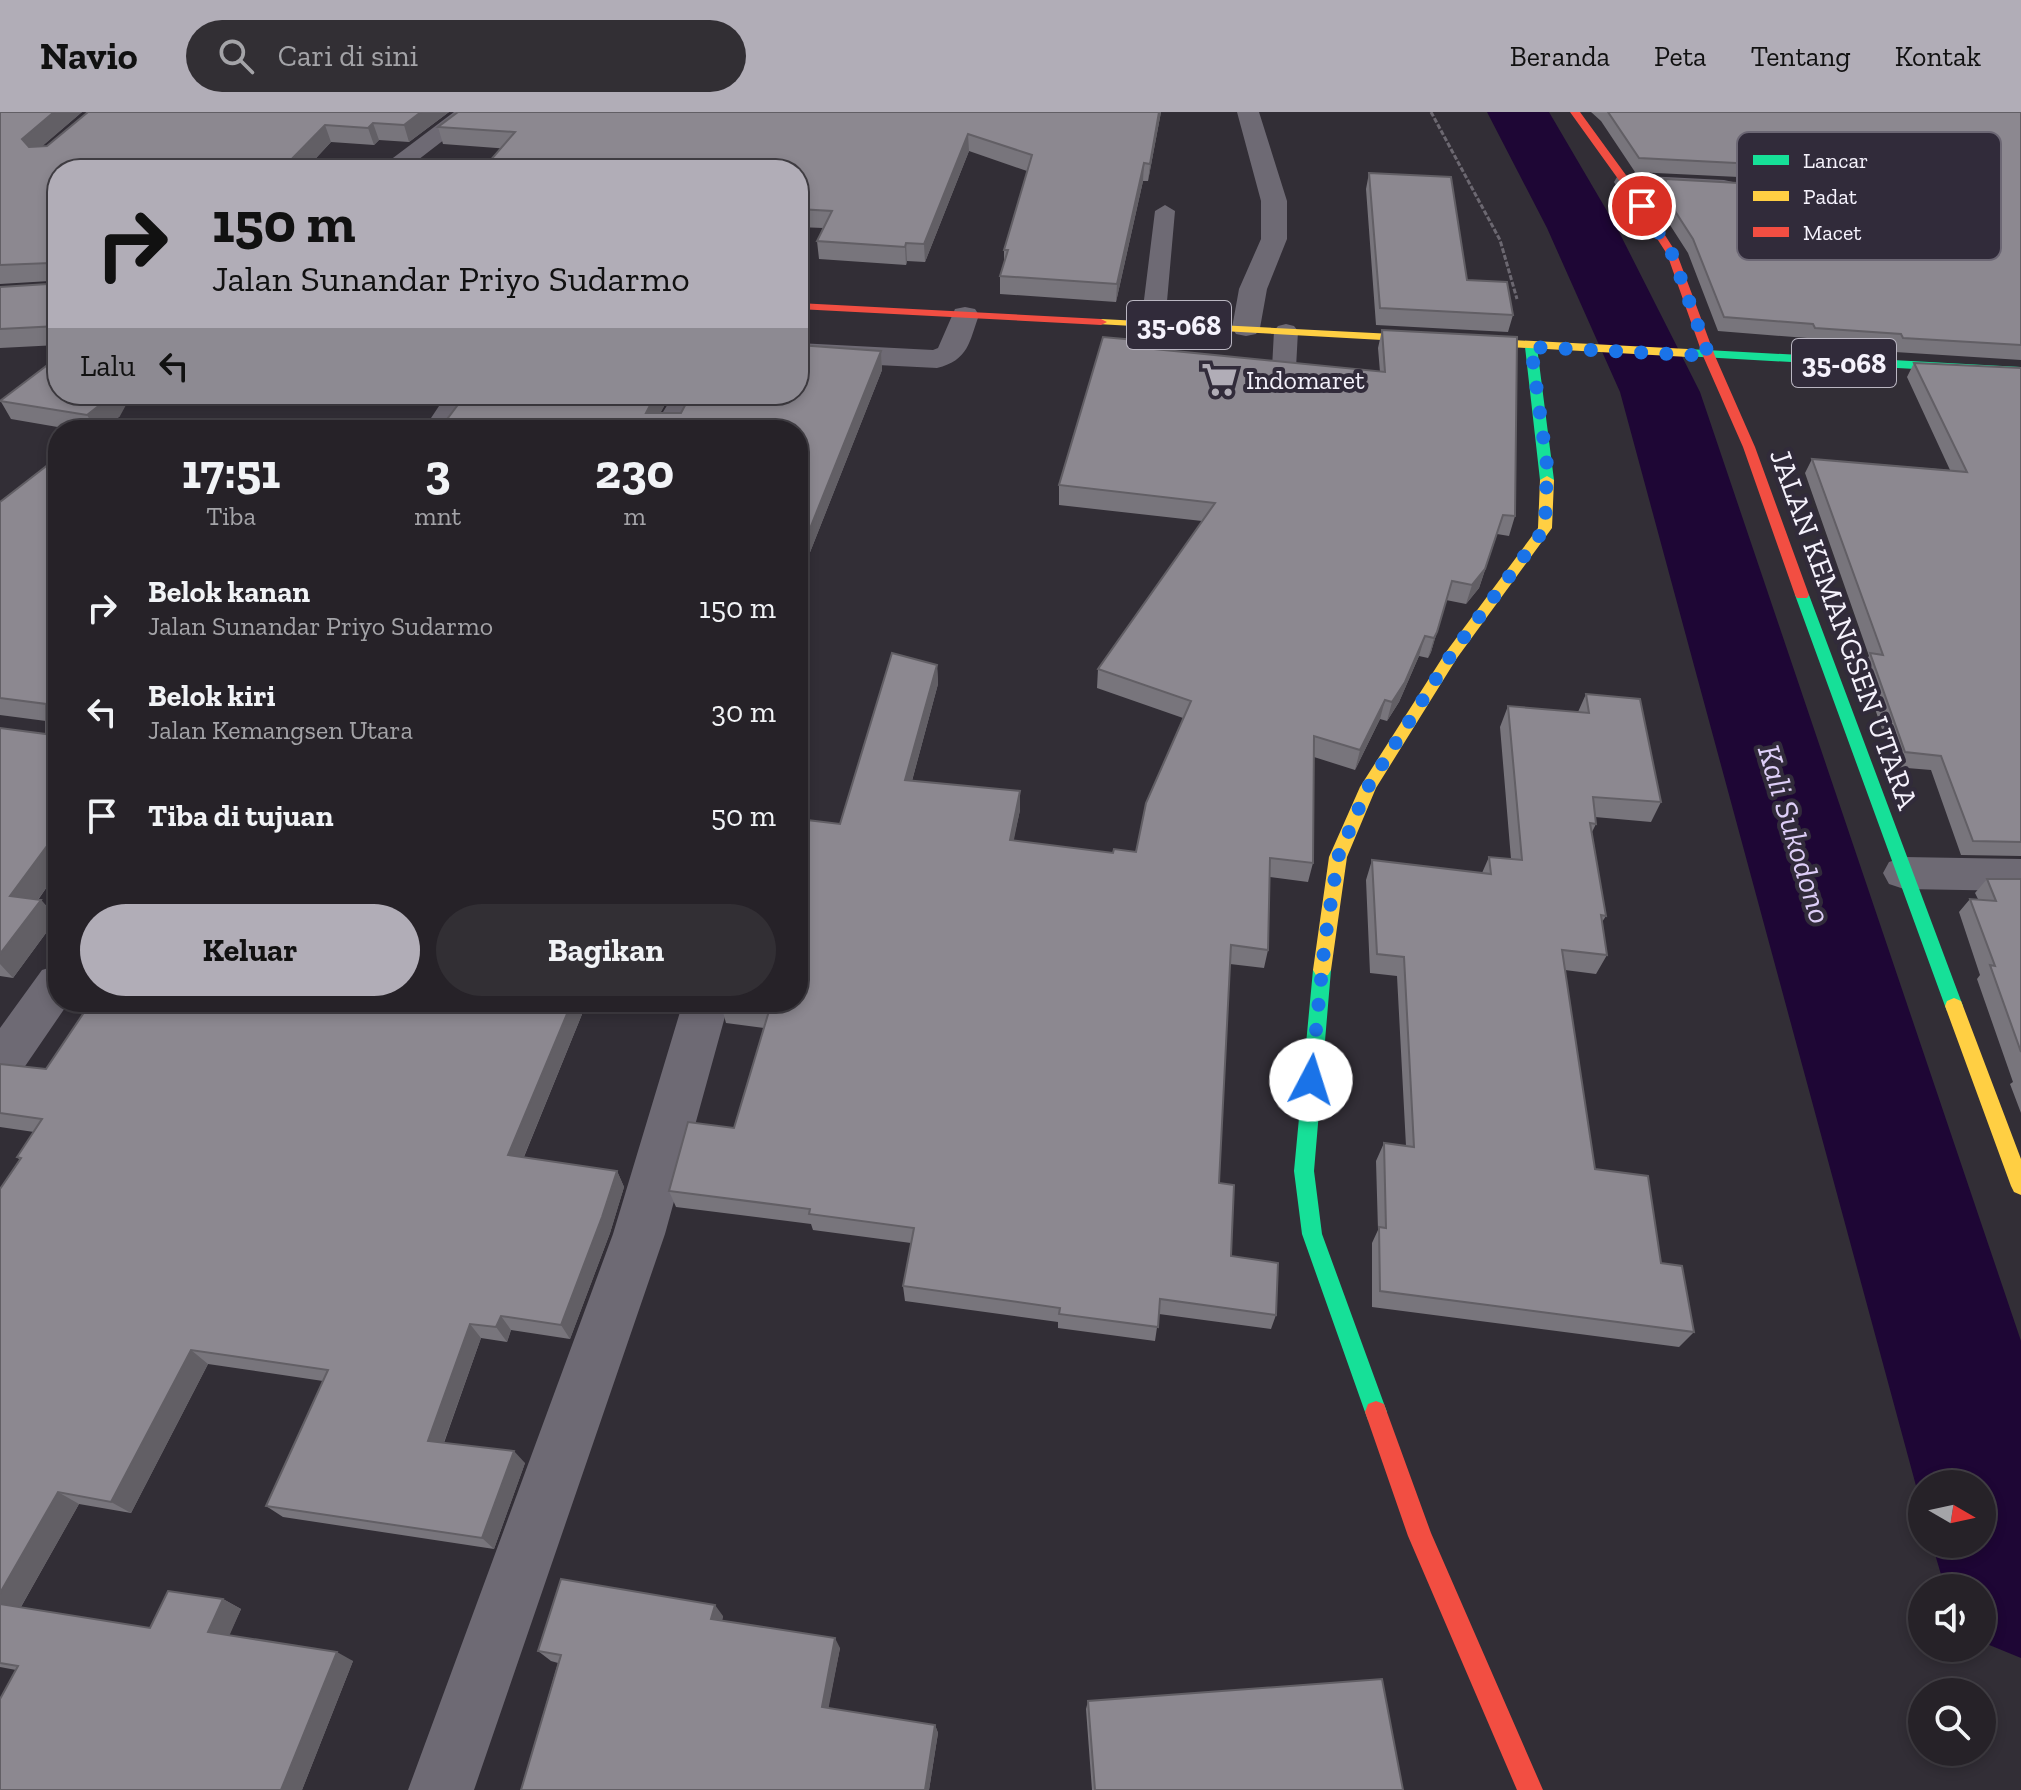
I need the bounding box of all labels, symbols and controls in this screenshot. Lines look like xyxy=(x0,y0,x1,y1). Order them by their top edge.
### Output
search box xyxy=(186,20,746,92)
text: Navio xyxy=(40,33,138,79)
icon: search xyxy=(214,34,258,78)
text: Cari di sini xyxy=(278,38,418,74)
text: Beranda xyxy=(1510,40,1610,73)
text: Peta xyxy=(1654,40,1707,73)
text: Tentang xyxy=(1751,40,1851,73)
text: Kontak xyxy=(1895,40,1981,73)
legend xyxy=(1737,132,2001,260)
text: Lancar xyxy=(1803,147,1868,174)
pin xyxy=(1608,172,1676,240)
text: Padat xyxy=(1803,183,1858,210)
icon: arrive xyxy=(1620,184,1664,228)
text: 150 m xyxy=(212,189,356,256)
icon: right xyxy=(80,192,184,296)
text: Macet xyxy=(1803,219,1862,246)
text: Jalan Sunandar Priyo Sudarmo xyxy=(212,257,690,300)
road number: 35-068 xyxy=(1127,301,1231,349)
road number: 35-068 xyxy=(1792,339,1896,387)
icon: left xyxy=(152,344,196,388)
text: Lalu xyxy=(80,348,136,384)
supermarket icon: Indomaret xyxy=(1201,361,1239,399)
place label: Indomaret xyxy=(1246,364,1365,396)
text: 17:51 xyxy=(182,443,280,500)
text: 3 xyxy=(425,443,451,500)
text: 230 xyxy=(595,443,674,500)
street label: JALAN KEMANGSEN UTARA xyxy=(1762,444,1926,815)
text: Tiba xyxy=(206,500,256,532)
text: mnt xyxy=(414,500,461,532)
text: m xyxy=(623,500,646,532)
text: Belok kanan xyxy=(148,574,310,610)
icon: right xyxy=(80,586,124,630)
text: 150 m xyxy=(699,590,776,626)
text: Jalan Sunandar Priyo Sudarmo xyxy=(148,610,493,642)
text: Belok kiri xyxy=(148,678,275,714)
icon: left xyxy=(80,690,124,734)
text: 30 m xyxy=(711,694,776,730)
text: Jalan Kemangsen Utara xyxy=(148,714,413,746)
water label: Kali Sukodono xyxy=(1750,740,1840,928)
icon: arrive xyxy=(80,794,124,838)
text: Tiba di tujuan xyxy=(148,798,333,834)
text: 50 m xyxy=(711,798,776,834)
button: Keluar xyxy=(80,904,420,996)
button: Bagikan xyxy=(436,904,776,996)
position arrow xyxy=(1269,1038,1353,1122)
north arrow xyxy=(1908,1470,1996,1558)
map controls xyxy=(1908,1470,1996,1766)
button: sound xyxy=(1908,1574,1996,1662)
button: search xyxy=(1908,1678,1996,1766)

